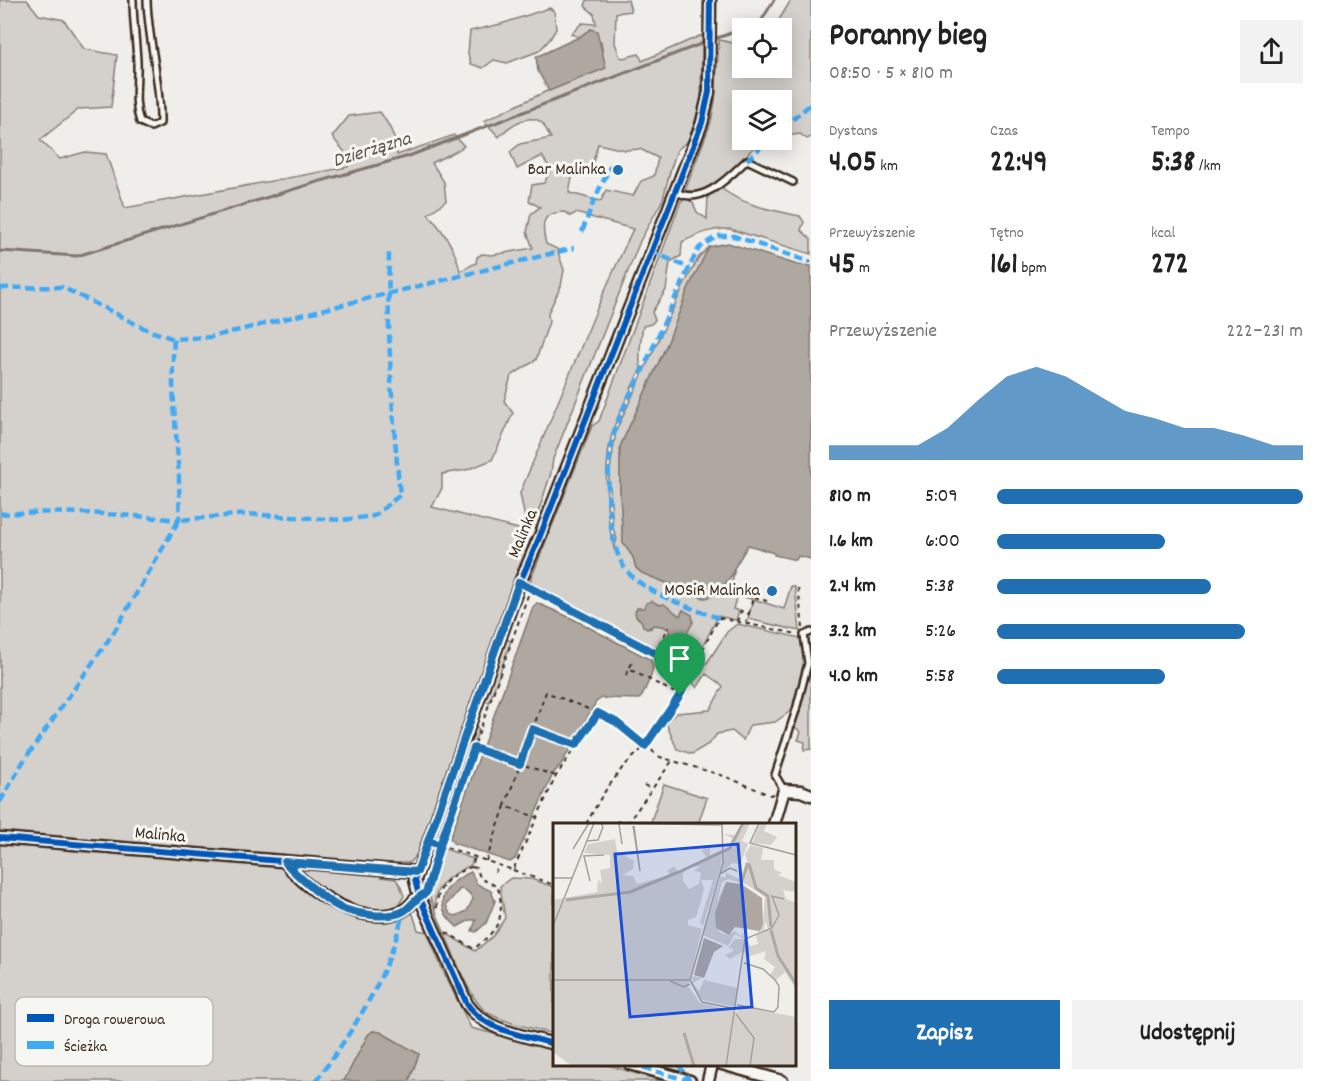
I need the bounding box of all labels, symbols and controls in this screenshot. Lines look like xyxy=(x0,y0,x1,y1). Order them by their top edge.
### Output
text: Poranny bieg xyxy=(829,14,987,61)
map controls xyxy=(732,18,792,150)
button: locate xyxy=(732,18,792,78)
button: share xyxy=(1240,20,1303,83)
text: 08:50 · 5 × 810 m xyxy=(829,60,953,88)
button: layers xyxy=(732,90,792,150)
text: Dystans xyxy=(829,120,878,143)
text: Czas xyxy=(990,120,1018,143)
text: Tempo xyxy=(1151,120,1190,143)
water label: Dzierżązna xyxy=(329,125,416,176)
text: 4.05 xyxy=(829,143,877,186)
text: 22:49 xyxy=(990,143,1047,186)
text: 5:38 xyxy=(1151,143,1195,186)
text: km xyxy=(877,155,898,178)
text: /km xyxy=(1195,155,1221,178)
place label: Bar Malinka xyxy=(528,158,607,183)
marker: Bar Malinka xyxy=(611,163,625,177)
text: Przewyższenie xyxy=(829,222,915,245)
text: Tętno xyxy=(990,222,1024,245)
text: kcal xyxy=(1151,222,1175,245)
text: 45 xyxy=(829,245,855,288)
text: 161 xyxy=(990,245,1018,288)
text: 272 xyxy=(1151,245,1189,288)
text: m xyxy=(855,257,870,280)
text: bpm xyxy=(1018,257,1047,280)
text: Przewyższenie xyxy=(829,318,937,346)
text: 222–231 m xyxy=(1227,318,1303,346)
text: 810 m xyxy=(829,483,871,511)
text: 5:09 xyxy=(925,483,958,511)
street label: Malinka xyxy=(503,505,546,562)
text: 1.6 km xyxy=(829,528,873,556)
text: 6:00 xyxy=(925,528,960,556)
text: 2.4 km xyxy=(829,573,876,601)
text: 5:38 xyxy=(925,573,954,601)
place label: MOSiR Malinka xyxy=(664,579,761,604)
marker: MOSiR Malinka xyxy=(765,584,779,598)
text: 3.2 km xyxy=(829,618,876,646)
text: 5:26 xyxy=(925,618,956,646)
pin xyxy=(654,633,705,695)
icon: arrive xyxy=(663,642,696,675)
text: 4.0 km xyxy=(829,663,878,691)
text: 5:58 xyxy=(925,663,955,691)
street label: Malinka xyxy=(134,821,187,851)
inset map xyxy=(553,823,796,1066)
legend xyxy=(15,997,213,1066)
button: Zapisz xyxy=(829,1000,1060,1069)
button: Udostępnij xyxy=(1072,1000,1303,1069)
text: Droga rowerowa xyxy=(64,1009,165,1032)
text: Ścieżka xyxy=(64,1036,108,1059)

